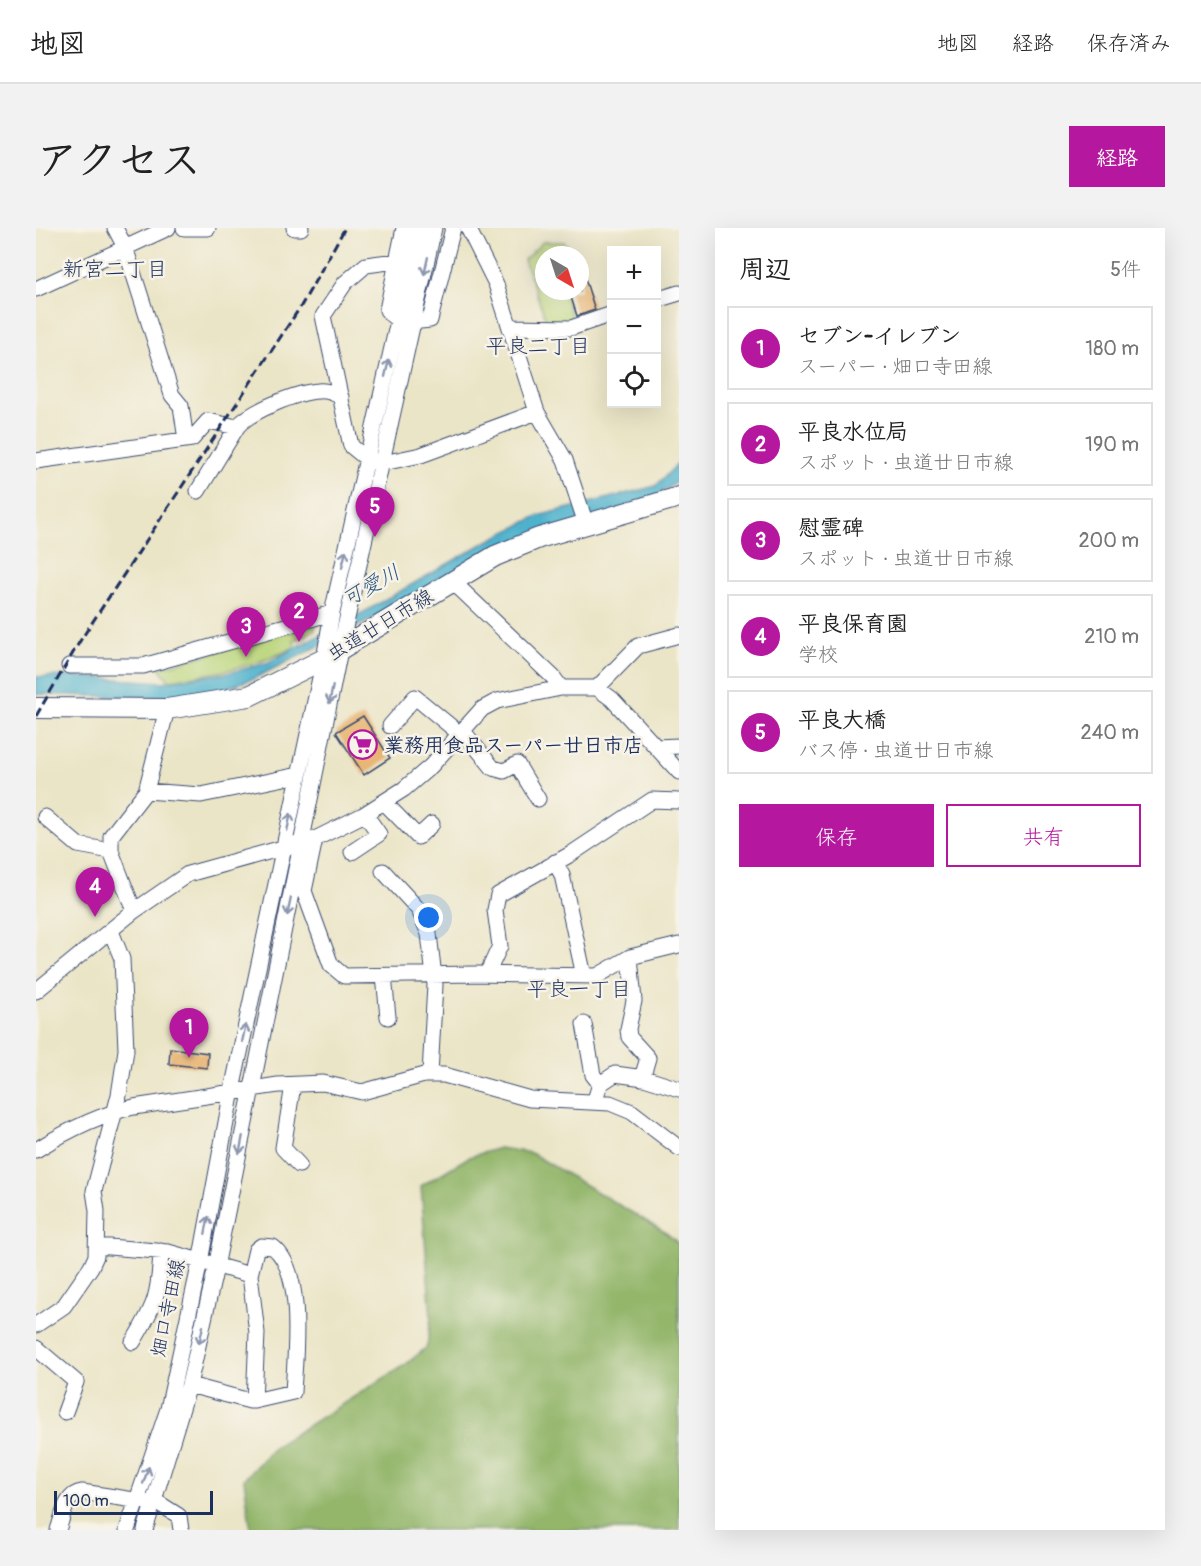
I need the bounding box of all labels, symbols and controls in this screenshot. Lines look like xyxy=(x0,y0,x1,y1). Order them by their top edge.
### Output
text: 地図 xyxy=(30,27,86,62)
text: 地図 xyxy=(937,30,979,57)
text: 経路 xyxy=(1012,30,1054,57)
text: 保存済み xyxy=(1087,30,1171,57)
button: 経路 xyxy=(1069,126,1165,187)
text: アクセス xyxy=(36,135,201,187)
north arrow xyxy=(535,246,589,300)
map controls xyxy=(607,246,661,408)
button: + xyxy=(607,246,661,300)
text: 周辺 xyxy=(739,254,791,286)
district label: 新宮二丁目 xyxy=(63,256,168,283)
one-way arrow xyxy=(420,256,432,275)
text: 5件 xyxy=(1110,257,1141,282)
button: − xyxy=(607,300,661,354)
text: セブン-イレブン xyxy=(798,322,961,350)
district label: 平良二丁目 xyxy=(486,333,591,360)
text: 1 xyxy=(757,336,764,361)
text: 180 m xyxy=(1085,336,1139,361)
button: locate xyxy=(607,354,661,408)
text: スーパー · 畑口寺田線 xyxy=(798,354,992,379)
one-way arrow xyxy=(382,359,394,378)
text: 平良水位局 xyxy=(798,418,908,446)
text: 2 xyxy=(755,432,766,457)
text: 190 m xyxy=(1085,432,1139,457)
text: スポット · 虫道廿日市線 xyxy=(798,450,1013,475)
pin: 5 xyxy=(356,488,394,537)
text: 慰霊碑 xyxy=(798,514,864,542)
text: 3 xyxy=(755,528,766,553)
text: 200 m xyxy=(1078,528,1139,553)
text: スポット · 虫道廿日市線 xyxy=(798,546,1013,571)
one-way arrow xyxy=(339,549,350,569)
water label: 可愛川 xyxy=(337,559,405,613)
street label: 虫道廿日市線 xyxy=(322,583,438,667)
pin: 2 xyxy=(280,592,318,642)
pin: 3 xyxy=(226,608,266,657)
text: 平良保育園 xyxy=(798,610,908,638)
text: 4 xyxy=(755,624,766,649)
text: 210 m xyxy=(1084,624,1139,649)
text: 学校 xyxy=(798,642,838,667)
one-way arrow xyxy=(325,685,336,705)
text: 平良大橋 xyxy=(798,706,886,734)
text: 5 xyxy=(755,720,766,745)
text: 240 m xyxy=(1080,720,1139,745)
supermarket icon: 業務用食品スーパー廿日市店 xyxy=(347,729,379,761)
place label: 業務用食品スーパー廿日市店 xyxy=(384,733,643,758)
text: バス停 · 虫道廿日市線 xyxy=(798,738,993,763)
button: 保存 xyxy=(739,804,934,867)
button: 共有 xyxy=(946,804,1141,867)
one-way arrow xyxy=(284,813,295,832)
pin: 4 xyxy=(76,868,114,917)
one-way arrow xyxy=(283,897,294,917)
your location xyxy=(414,903,443,932)
district label: 平良一丁目 xyxy=(527,976,632,1003)
pin: 1 xyxy=(170,1008,208,1058)
one-way arrow xyxy=(239,1024,251,1043)
one-way arrow xyxy=(235,1134,246,1154)
one-way arrow xyxy=(202,1215,213,1235)
street label: 畑口寺田線 xyxy=(145,1256,191,1360)
one-way arrow xyxy=(194,1326,206,1345)
one-way arrow xyxy=(141,1466,152,1485)
scale bar xyxy=(54,1488,213,1516)
text: 100 m xyxy=(63,1491,109,1511)

